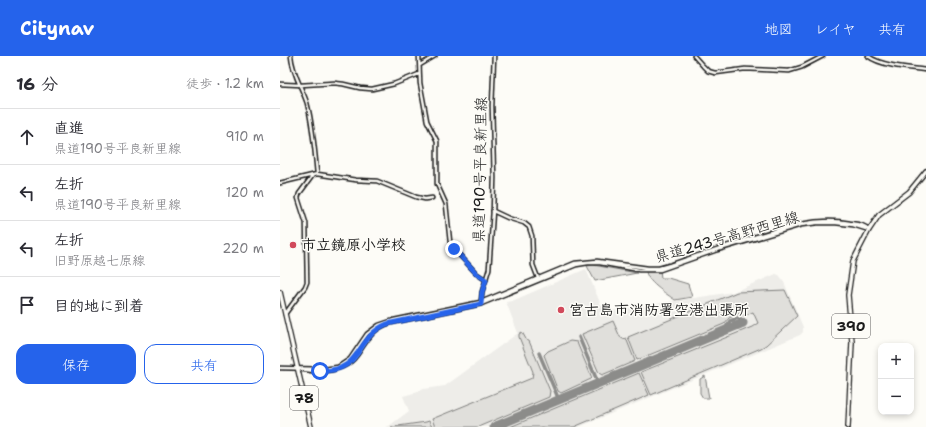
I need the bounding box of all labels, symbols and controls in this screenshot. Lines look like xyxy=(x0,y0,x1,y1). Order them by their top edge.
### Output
text: Citynav xyxy=(20,16,94,41)
text: 地図 xyxy=(765,20,793,38)
text: レイヤ xyxy=(815,20,856,38)
text: 共有 xyxy=(878,20,906,38)
text: 16 分 xyxy=(16,73,58,95)
text: 徒歩 · 1.2 km xyxy=(186,75,264,92)
street label: 県道190号平良新里線 xyxy=(469,97,491,243)
text: 直進 xyxy=(54,118,84,138)
icon: ahead xyxy=(16,126,38,148)
text: 910 m xyxy=(226,128,264,145)
text: 県道190号平良新里線 xyxy=(54,140,181,157)
text: 左折 xyxy=(54,174,84,194)
icon: left xyxy=(16,182,38,204)
text: 120 m xyxy=(226,184,264,201)
text: 県道190号平良新里線 xyxy=(54,196,181,213)
street label: 県道243号高野西里線 xyxy=(652,207,802,267)
text: 左折 xyxy=(54,230,84,250)
place label: 市立鏡原小学校 xyxy=(301,235,406,255)
icon: left xyxy=(16,238,38,260)
text: 220 m xyxy=(222,240,264,257)
marker: 市立鏡原小学校 xyxy=(288,240,298,250)
route end xyxy=(445,240,463,258)
text: 旧野原越七原線 xyxy=(54,252,145,269)
icon: arrive xyxy=(16,294,38,316)
text: 目的地に到着 xyxy=(54,296,144,316)
place label: 宮古島市消防署空港出張所 xyxy=(569,300,749,320)
marker: 宮古島市消防署空港出張所 xyxy=(556,305,566,315)
road number: 390 xyxy=(832,314,870,338)
map controls xyxy=(878,343,914,415)
button: + xyxy=(878,343,914,379)
button: 保存 xyxy=(16,344,136,384)
button: 共有 xyxy=(144,344,264,384)
route start xyxy=(311,362,329,380)
button: − xyxy=(878,379,914,415)
road number: 78 xyxy=(290,386,318,410)

